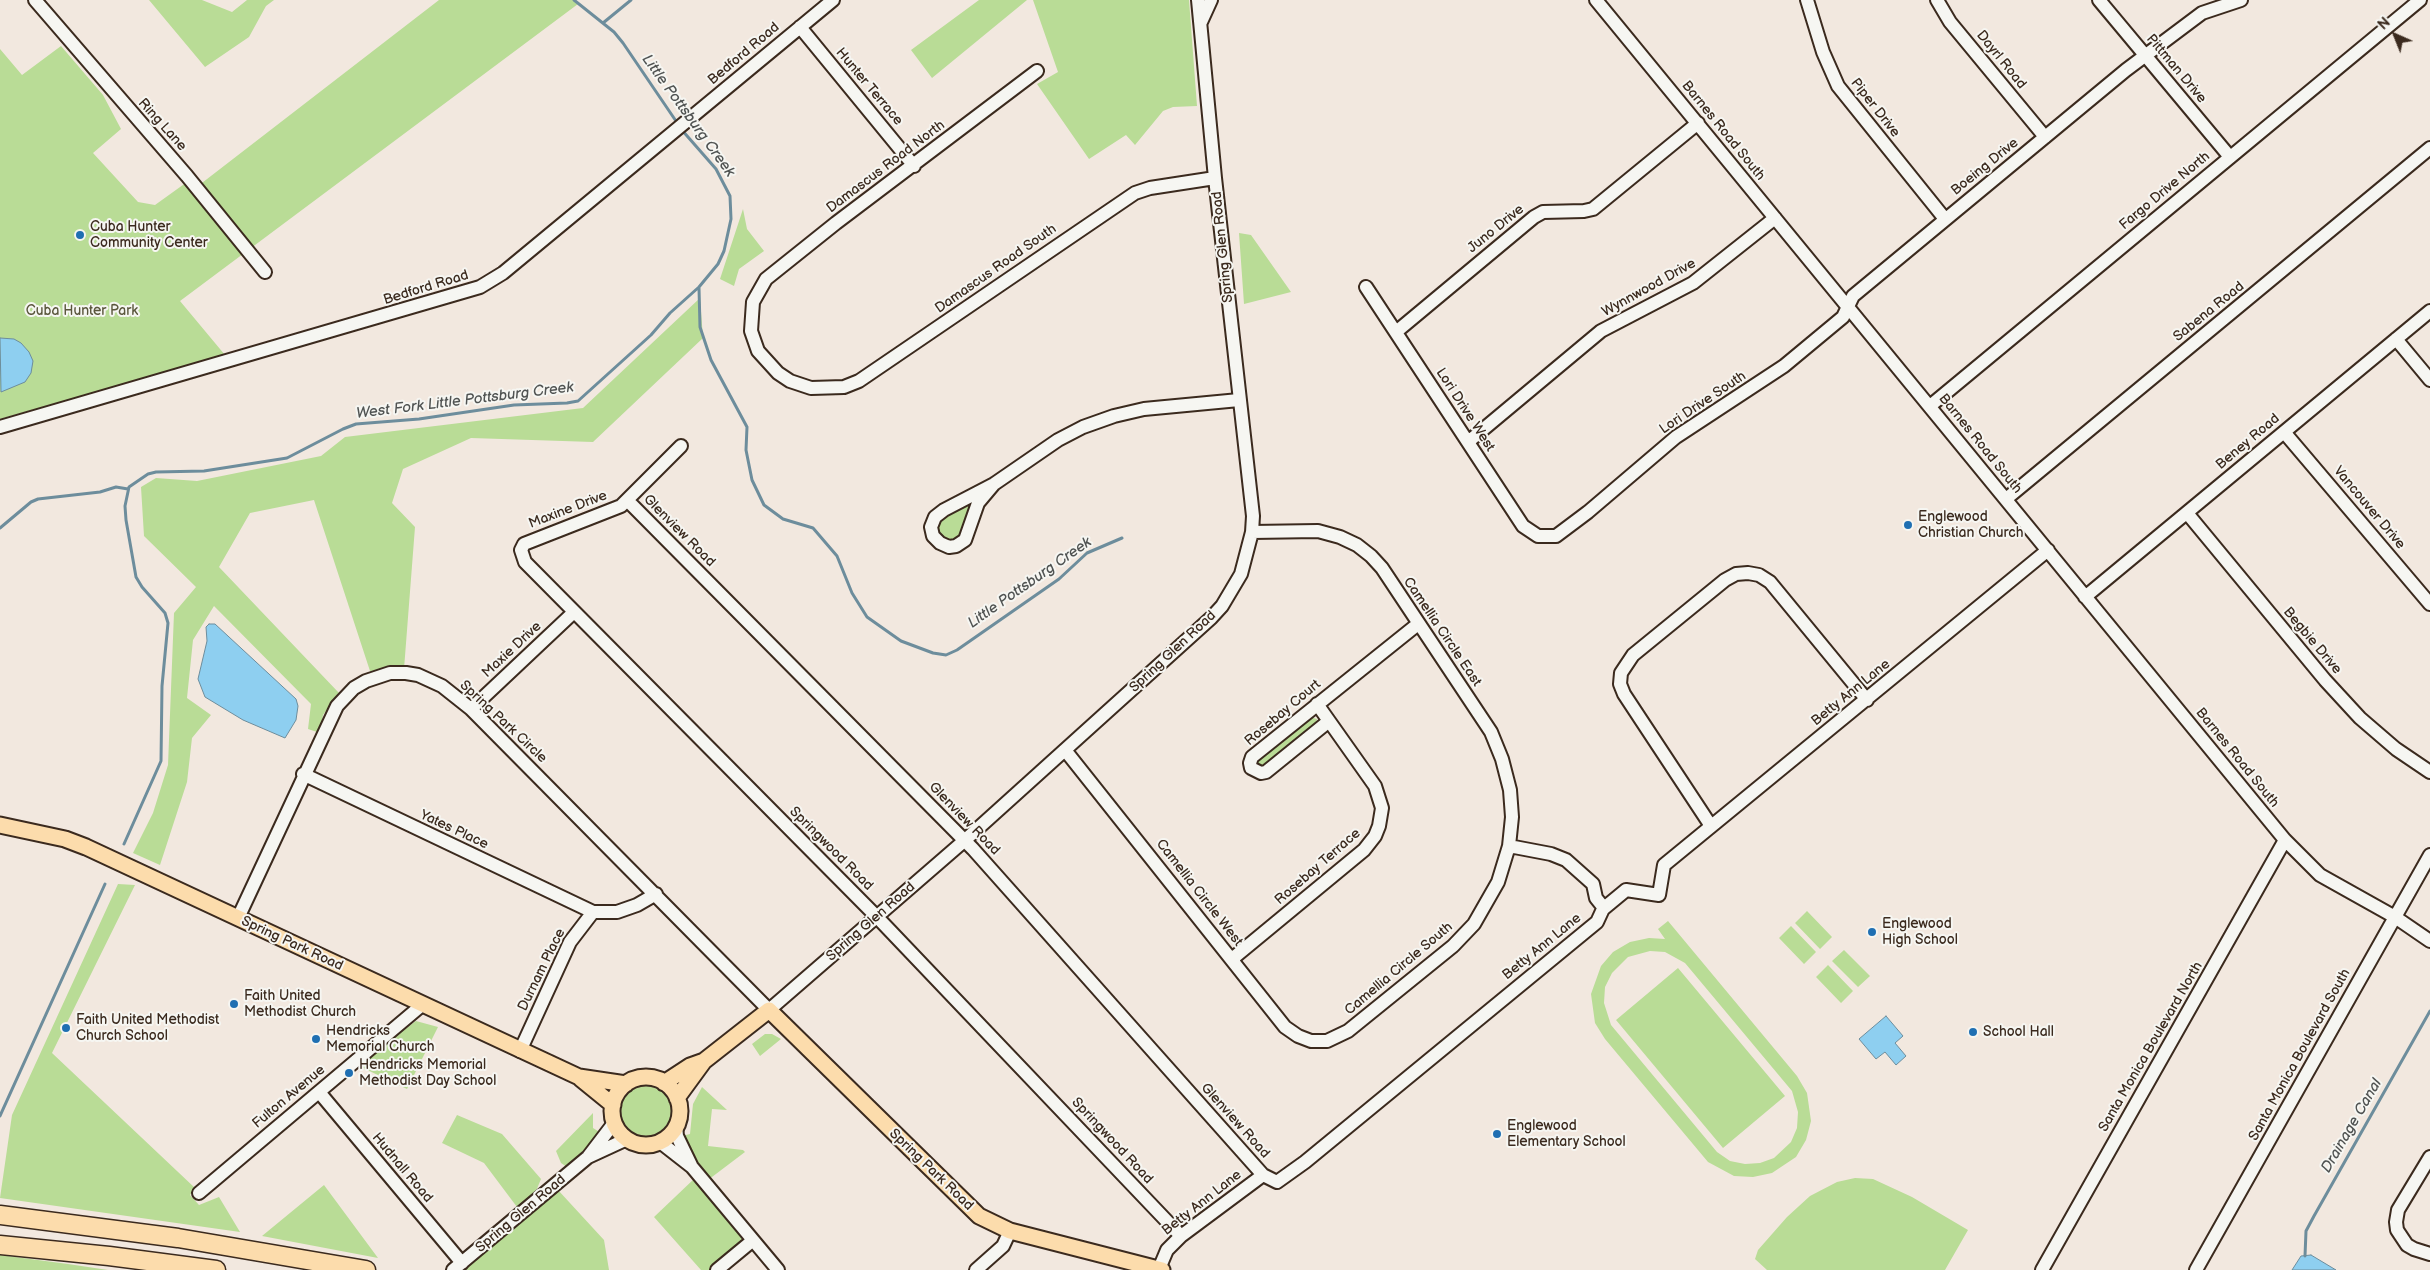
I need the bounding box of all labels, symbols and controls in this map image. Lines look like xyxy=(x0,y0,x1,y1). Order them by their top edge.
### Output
north arrow xyxy=(2370,10,2420,60)
text: N xyxy=(2375,14,2394,34)
street label: Bedford Road xyxy=(705,19,783,89)
street label: Dayrl Road xyxy=(1972,27,2030,93)
street label: Pittman Drive xyxy=(2142,31,2210,107)
street label: Hunter Terrace xyxy=(832,45,906,129)
water label: Little Pottsburg Creek xyxy=(638,51,738,181)
street label: Piper Drive xyxy=(1847,75,1903,141)
street label: Barnes Road South xyxy=(1678,78,1768,184)
street label: Ring Lane xyxy=(134,95,190,155)
street label: Damascus Road North xyxy=(824,117,948,217)
street label: Boeing Drive xyxy=(1948,135,2022,199)
street label: Fargo Drive North xyxy=(2116,148,2214,234)
street label: Spring Glen Road xyxy=(1209,190,1237,304)
street label: Juno Drive xyxy=(1464,201,1528,257)
place label: Cuba Hunter Community Center xyxy=(90,219,208,252)
street label: Damascus Road South xyxy=(932,221,1060,317)
marker: Cuba Hunter Community Center xyxy=(74,229,86,241)
street label: Wynnwood Drive xyxy=(1599,255,1699,321)
street label: Bedford Road xyxy=(381,267,471,309)
street label: Sabena Road xyxy=(2170,278,2248,346)
park label: Cuba Hunter Park xyxy=(26,303,138,319)
street label: Lori Drive West xyxy=(1432,365,1498,455)
street label: Lori Drive South xyxy=(1657,368,1749,438)
water label: West Fork Little Pottsburg Creek xyxy=(355,379,575,423)
street label: Barnes Road South xyxy=(1935,391,2025,497)
street label: Beney Road xyxy=(2213,411,2283,473)
street label: Vancouver Drive xyxy=(2329,463,2409,553)
street label: Maxine Drive xyxy=(526,487,610,533)
street label: Glenview Road xyxy=(639,491,719,571)
place label: Englewood Christian Church xyxy=(1918,509,2024,542)
marker: Englewood Christian Church xyxy=(1902,519,1914,531)
water label: Little Pottsburg Creek xyxy=(965,533,1095,633)
street label: Camellia Circle East xyxy=(1399,574,1485,690)
street label: Begbie Drive xyxy=(2279,604,2345,678)
street label: Spring Glen Road xyxy=(1126,608,1220,696)
street label: Maxie Drive xyxy=(479,618,545,682)
street label: Betty Ann Lane xyxy=(1808,656,1894,730)
street label: Rosebay Court xyxy=(1242,676,1324,750)
street label: Spring Park Circle xyxy=(456,677,550,767)
street label: Barnes Road South xyxy=(2192,705,2282,811)
street label: Glenview Road xyxy=(925,779,1003,859)
street label: Springwood Road xyxy=(786,804,876,894)
street label: Yates Place xyxy=(417,807,491,853)
street label: Rosebay Terrace xyxy=(1272,825,1364,909)
street label: Camellia Circle West xyxy=(1152,836,1246,950)
street label: Spring Glen Road xyxy=(823,879,919,965)
street label: Betty Ann Lane xyxy=(1499,910,1585,984)
street label: Spring Park Road xyxy=(238,913,346,975)
place label: Englewood High School xyxy=(1882,916,1958,949)
street label: Camellia Circle South xyxy=(1342,919,1456,1019)
street label: Durnam Place xyxy=(515,926,569,1014)
marker: Englewood High School xyxy=(1866,926,1878,938)
street label: Santa Monica Boulevard North xyxy=(2095,959,2207,1135)
street label: Santa Monica Boulevard South xyxy=(2246,966,2354,1144)
place label: Faith United Methodist Church xyxy=(244,988,356,1020)
marker: Faith United Methodist Church xyxy=(228,998,240,1010)
place label: Faith United Methodist Church School xyxy=(76,1012,219,1044)
marker: Faith United Methodist Church School xyxy=(60,1022,72,1034)
place label: Hendricks Memorial Church xyxy=(326,1023,434,1056)
place label: School Hall xyxy=(1983,1024,2054,1040)
marker: School Hall xyxy=(1967,1026,1979,1038)
marker: Hendricks Memorial Church xyxy=(310,1033,322,1045)
place label: Hendricks Memorial Methodist Day School xyxy=(359,1057,496,1090)
street label: Fulton Avenue xyxy=(249,1062,329,1132)
marker: Hendricks Memorial Methodist Day School xyxy=(343,1067,355,1079)
water label: Drainage Canal xyxy=(2318,1076,2386,1176)
street label: Glenview Road xyxy=(1197,1080,1273,1162)
street label: Springwood Road xyxy=(1068,1094,1156,1188)
place label: Englewood Elementary School xyxy=(1507,1118,1626,1150)
street label: Spring Park Road xyxy=(885,1126,977,1214)
marker: Englewood Elementary School xyxy=(1491,1128,1503,1140)
street label: Hudnall Road xyxy=(368,1130,436,1206)
street label: Betty Ann Lane xyxy=(1159,1167,1245,1239)
street label: Spring Glen Road xyxy=(473,1172,569,1256)

